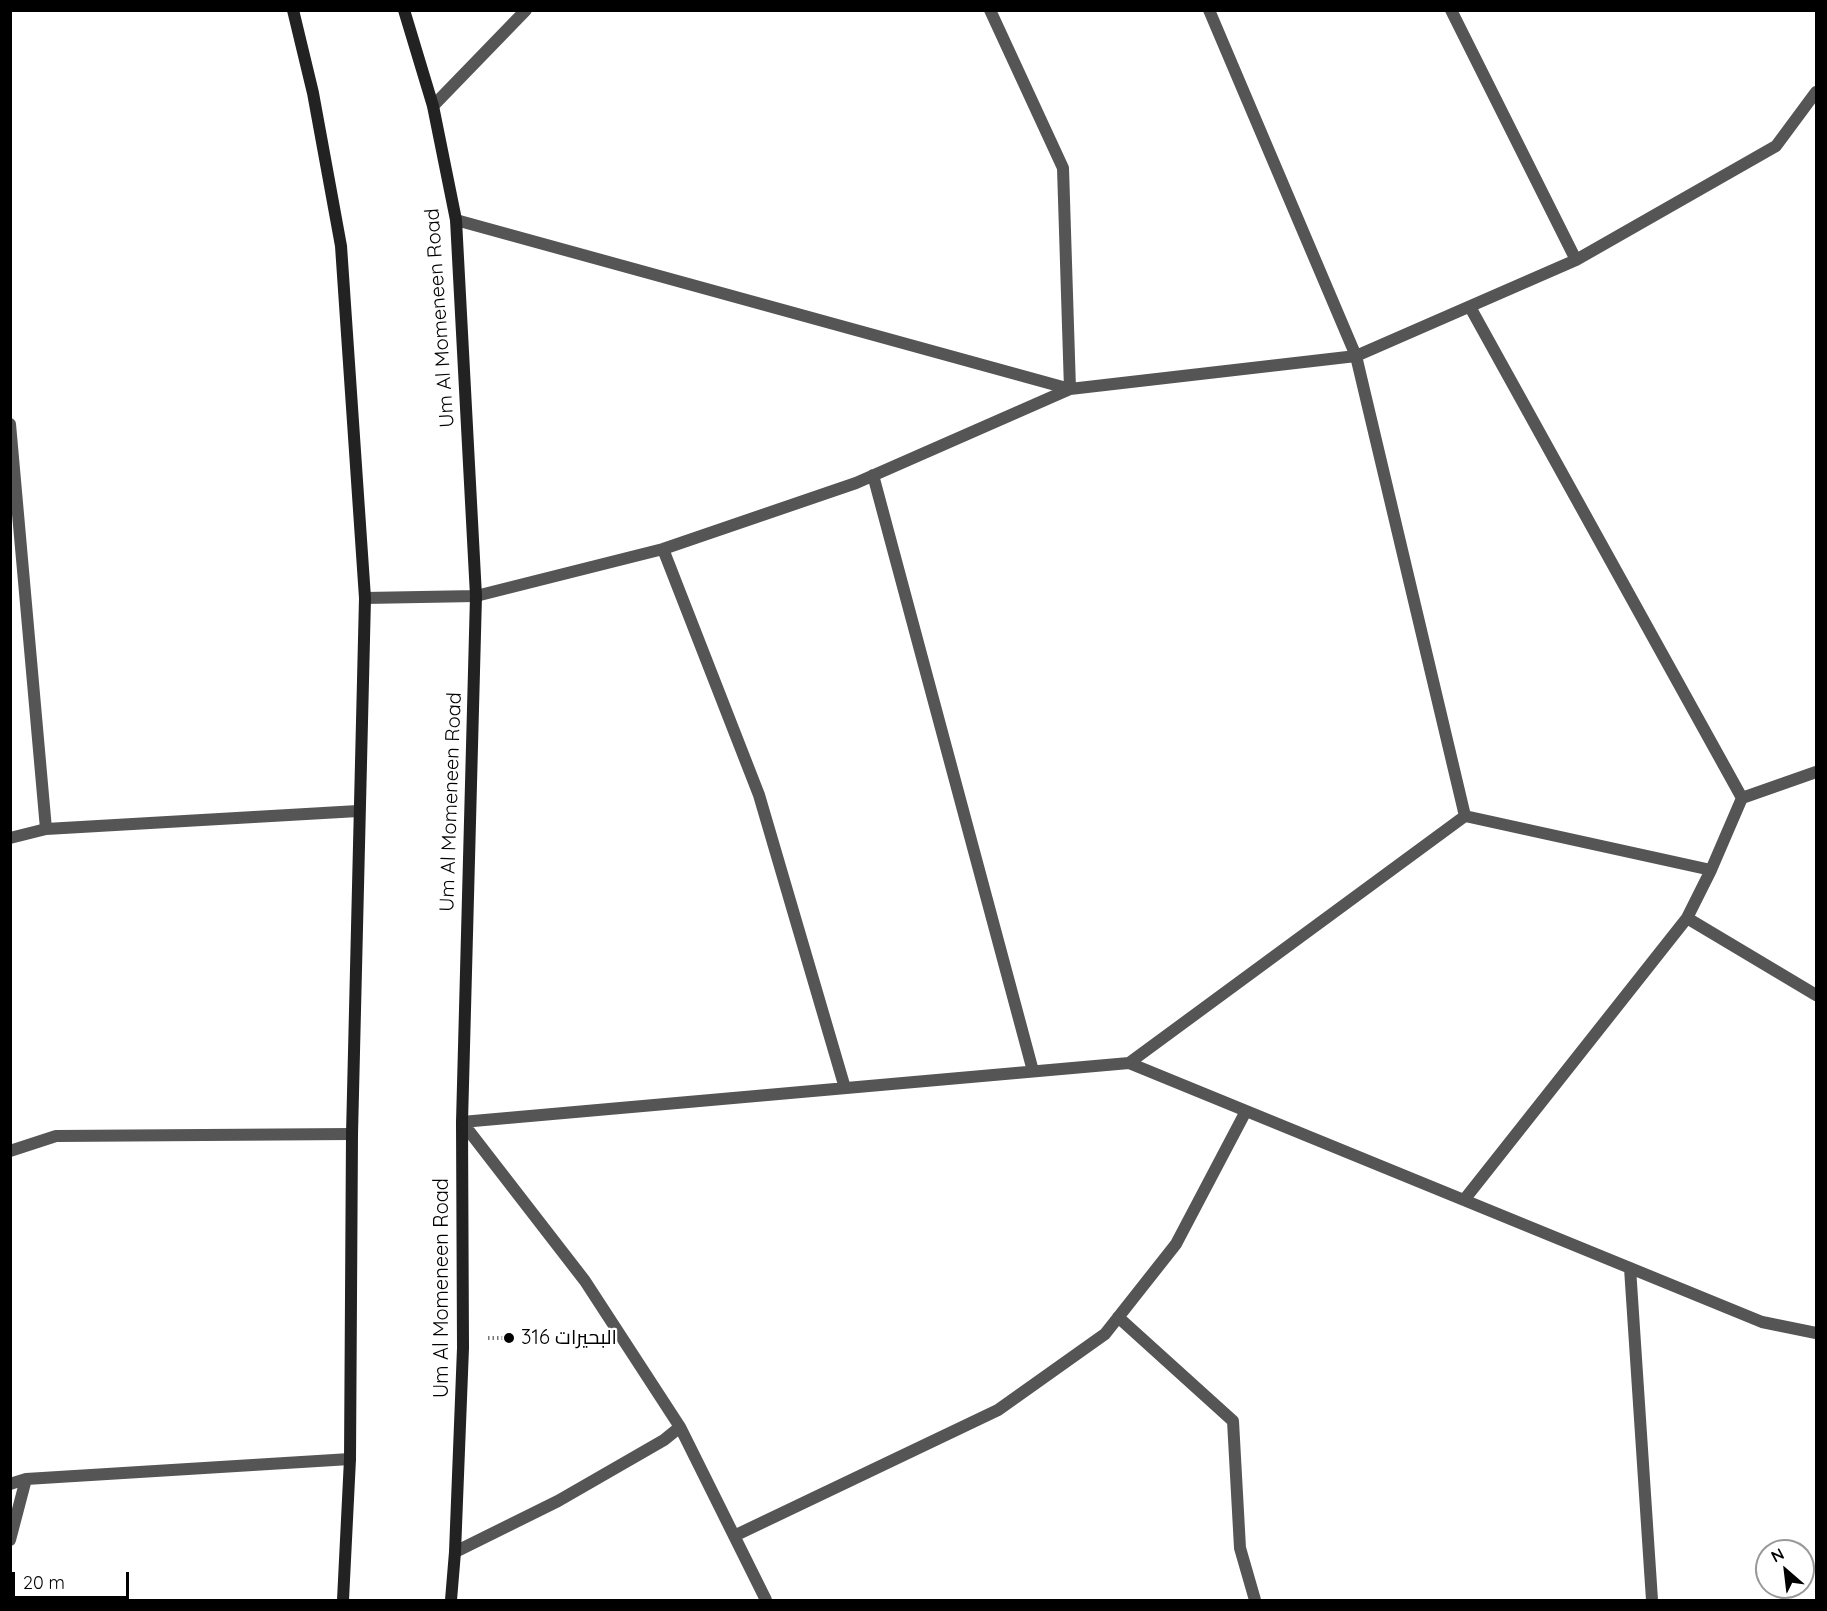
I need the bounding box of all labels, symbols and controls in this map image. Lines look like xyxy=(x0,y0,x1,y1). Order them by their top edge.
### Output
street label: Um Al Momeneen Road xyxy=(420,207,460,429)
street label: Um Al Momeneen Road xyxy=(435,692,467,912)
street label: Um Al Momeneen Road xyxy=(430,1178,454,1398)
place label: البحيرات 316 xyxy=(521,1326,617,1350)
marker: البحيرات 316 xyxy=(502,1331,516,1345)
north arrow xyxy=(1755,1539,1815,1599)
text: N xyxy=(1768,1543,1787,1566)
scale bar xyxy=(15,1560,132,1598)
text: 20 m xyxy=(23,1571,65,1594)

